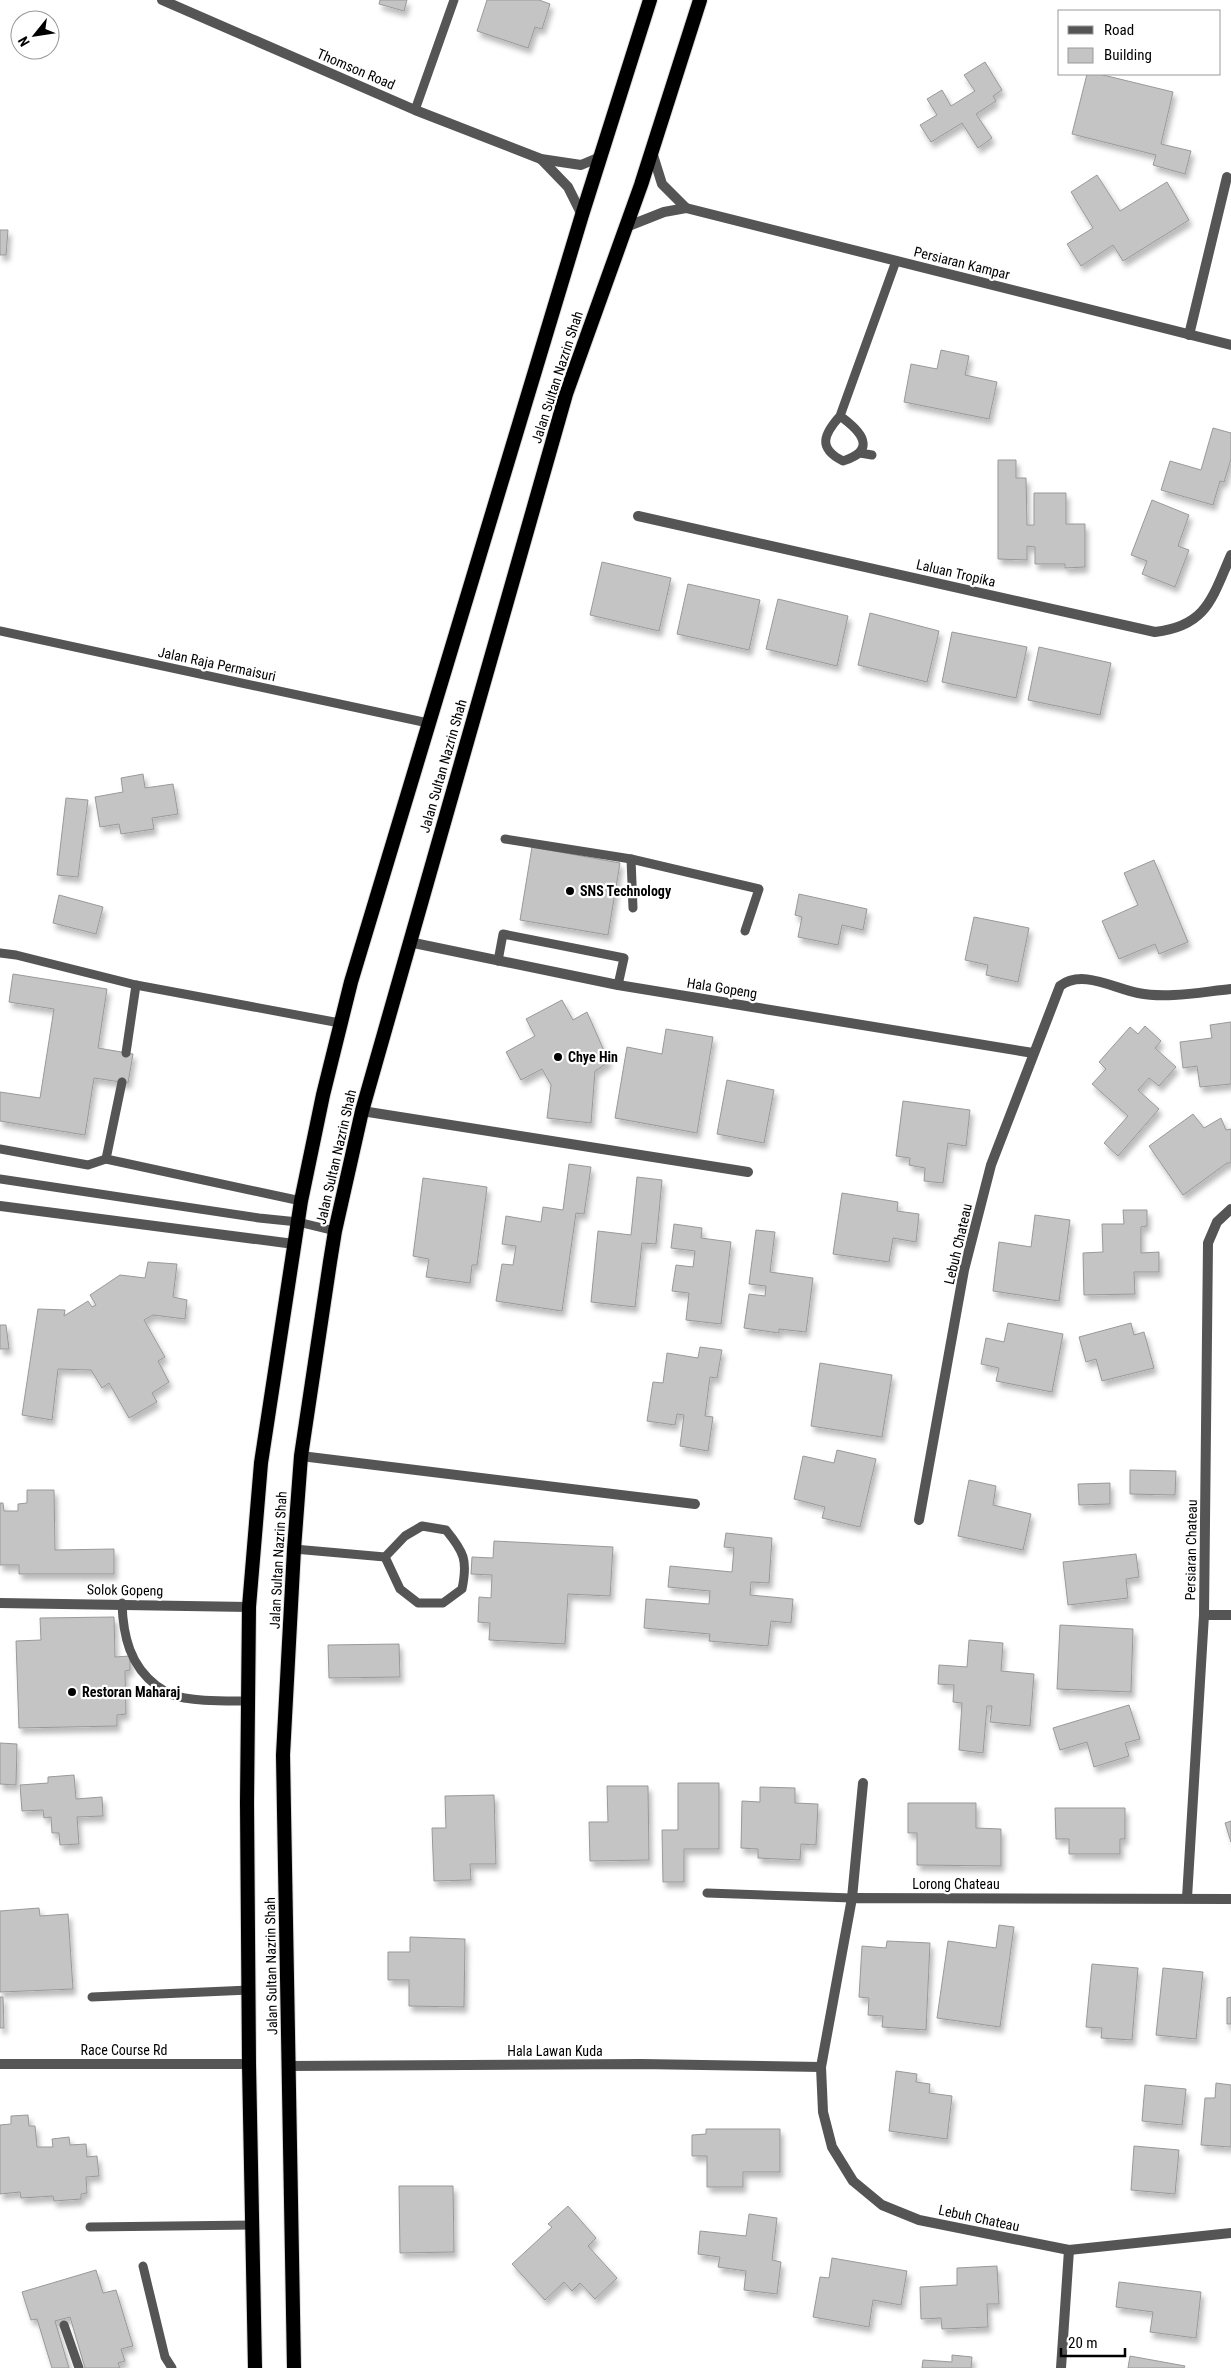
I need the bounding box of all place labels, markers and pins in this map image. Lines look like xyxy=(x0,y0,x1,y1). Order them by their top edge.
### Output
place label: SNS Technology xyxy=(580,883,672,899)
marker: SNS Technology xyxy=(564,885,576,897)
place label: Chye Hin xyxy=(568,1049,618,1065)
marker: Chye Hin xyxy=(552,1051,564,1063)
place label: Restoran Maharaj xyxy=(82,1684,180,1700)
marker: Restoran Maharaj xyxy=(66,1686,78,1698)

